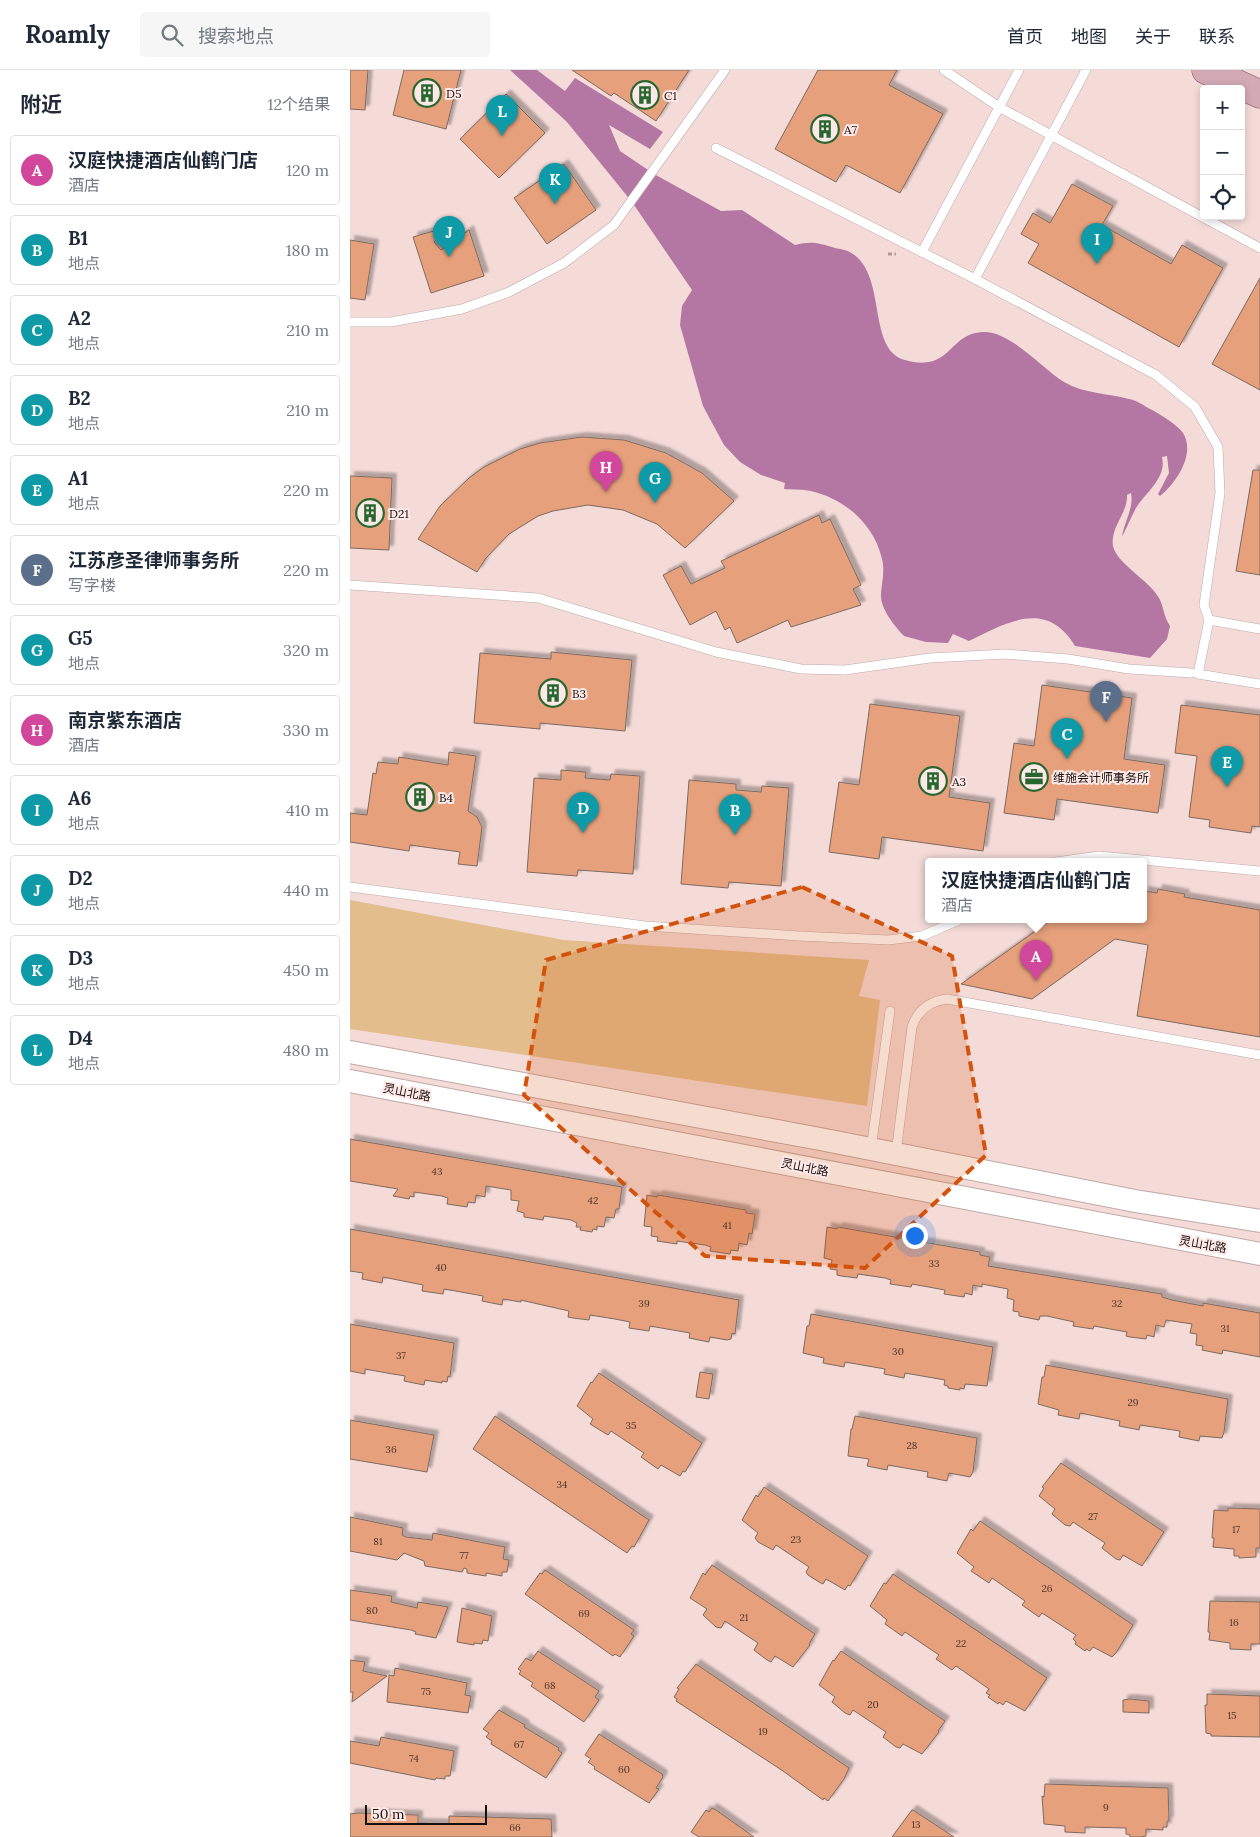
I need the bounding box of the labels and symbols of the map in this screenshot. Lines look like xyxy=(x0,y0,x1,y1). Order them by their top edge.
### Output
building icon: D5 xyxy=(412,78,442,108)
building icon: C1 xyxy=(630,80,660,110)
place label: D5 xyxy=(446,86,461,101)
place label: C1 xyxy=(664,88,677,103)
pin: L xyxy=(486,95,518,136)
building icon: A7 xyxy=(810,114,840,144)
place label: A7 xyxy=(843,122,857,137)
pin: K xyxy=(539,163,571,204)
pin: J xyxy=(433,216,465,257)
pin: I xyxy=(1081,223,1113,264)
pin: H xyxy=(590,451,622,492)
pin: G xyxy=(639,462,671,503)
building icon: D21 xyxy=(355,498,385,528)
place label: D21 xyxy=(389,506,409,521)
building icon: B3 xyxy=(538,678,568,708)
pin: F xyxy=(1090,681,1122,722)
place label: B3 xyxy=(572,686,586,701)
pin: C xyxy=(1051,718,1083,759)
pin: E xyxy=(1211,746,1243,787)
office icon: 维施会计师事务所 xyxy=(1019,762,1049,792)
building icon: A3 xyxy=(918,766,948,796)
place label: 维施会计师事务所 xyxy=(1053,770,1149,785)
place label: A3 xyxy=(951,774,967,789)
building icon: B4 xyxy=(405,782,435,812)
place label: B4 xyxy=(439,790,453,805)
pin: D xyxy=(567,792,599,833)
pin: B xyxy=(719,794,751,835)
pin: A xyxy=(1020,940,1052,981)
street label: 灵山北路 xyxy=(382,1080,432,1104)
street label: 灵山北路 xyxy=(780,1155,830,1179)
house number: 43 xyxy=(432,1165,443,1178)
house number: 42 xyxy=(588,1194,598,1207)
house number: 41 xyxy=(722,1219,732,1232)
your location xyxy=(902,1223,928,1249)
street label: 灵山北路 xyxy=(1178,1232,1228,1256)
house number: 33 xyxy=(928,1257,940,1270)
house number: 40 xyxy=(435,1261,447,1274)
house number: 39 xyxy=(638,1297,650,1310)
house number: 32 xyxy=(1112,1297,1122,1310)
house number: 31 xyxy=(1220,1322,1230,1335)
house number: 30 xyxy=(892,1345,904,1358)
house number: 37 xyxy=(396,1349,406,1362)
house number: 29 xyxy=(1127,1396,1139,1409)
house number: 35 xyxy=(625,1419,637,1432)
house number: 28 xyxy=(907,1439,918,1452)
house number: 36 xyxy=(385,1443,397,1456)
house number: 34 xyxy=(557,1478,568,1491)
house number: 27 xyxy=(1088,1510,1098,1523)
house number: 17 xyxy=(1232,1523,1241,1536)
house number: 23 xyxy=(791,1533,802,1546)
house number: 81 xyxy=(373,1535,383,1548)
house number: 77 xyxy=(459,1549,469,1562)
house number: 26 xyxy=(1041,1582,1053,1595)
house number: 80 xyxy=(366,1604,378,1617)
house number: 69 xyxy=(578,1607,590,1620)
house number: 21 xyxy=(739,1611,749,1624)
house number: 16 xyxy=(1229,1616,1239,1629)
house number: 22 xyxy=(956,1637,966,1650)
house number: 68 xyxy=(544,1679,556,1692)
house number: 75 xyxy=(421,1685,431,1698)
house number: 20 xyxy=(867,1698,879,1711)
house number: 15 xyxy=(1227,1709,1237,1722)
house number: 19 xyxy=(758,1725,768,1738)
house number: 67 xyxy=(514,1738,525,1751)
house number: 74 xyxy=(409,1752,420,1765)
house number: 60 xyxy=(618,1763,630,1776)
house number: 9 xyxy=(1103,1801,1109,1814)
scale bar xyxy=(365,1802,488,1825)
house number: 13 xyxy=(911,1818,921,1831)
house number: 66 xyxy=(509,1821,521,1834)

